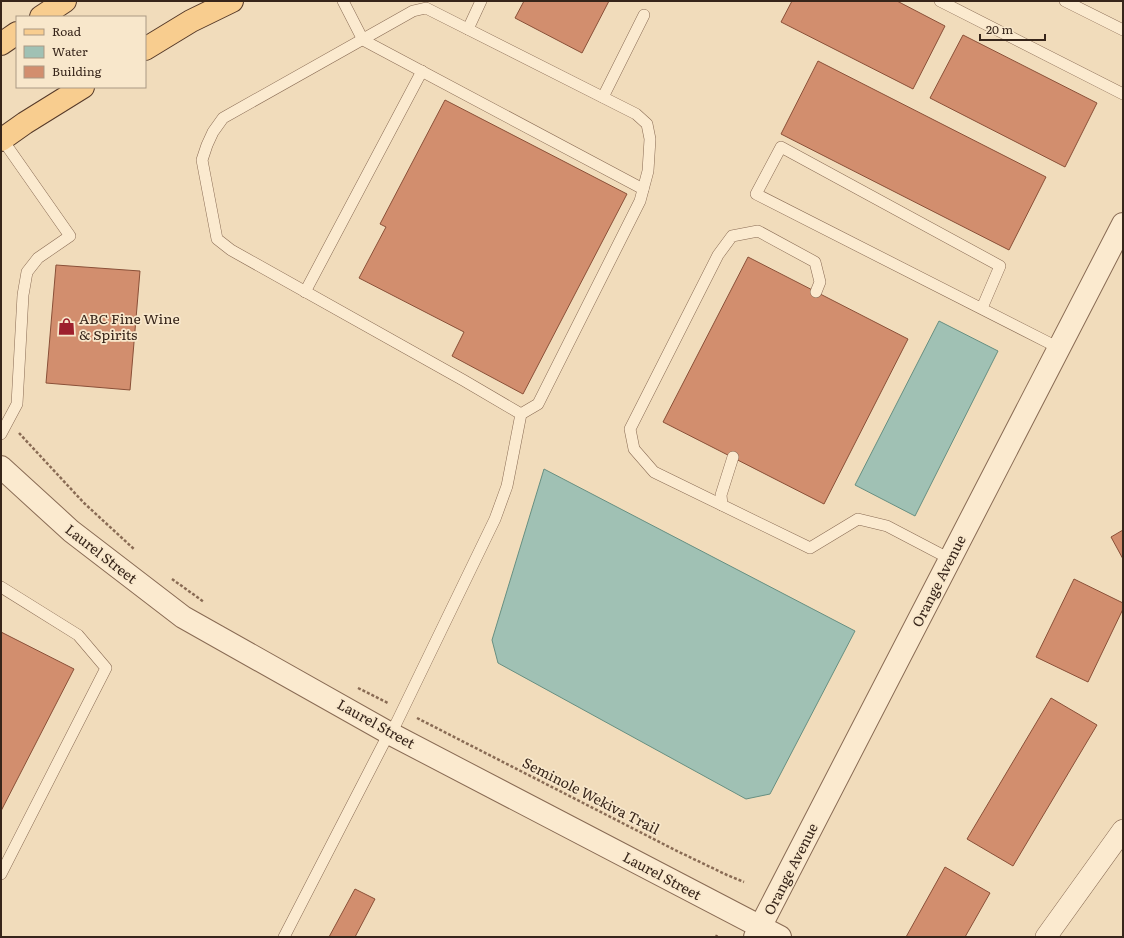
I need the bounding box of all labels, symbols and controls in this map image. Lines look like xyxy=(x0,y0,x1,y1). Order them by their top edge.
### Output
legend xyxy=(16,16,146,88)
scale bar xyxy=(980,16,1045,42)
text: 20 m xyxy=(986,20,1013,38)
text: Road xyxy=(52,22,82,40)
text: Water xyxy=(52,42,88,60)
text: Building xyxy=(52,62,102,80)
place label: ABC Fine Wine & Spirits xyxy=(79,308,180,344)
shop icon: ABC Fine Wine & Spirits xyxy=(56,317,76,337)
street label: Laurel Street xyxy=(62,519,142,588)
street label: Orange Avenue xyxy=(906,531,970,630)
street label: Laurel Street xyxy=(334,694,419,753)
street label: Seminole Wekiva Trail xyxy=(520,752,664,839)
street label: Orange Avenue xyxy=(758,819,822,918)
street label: Laurel Street xyxy=(620,846,705,904)

